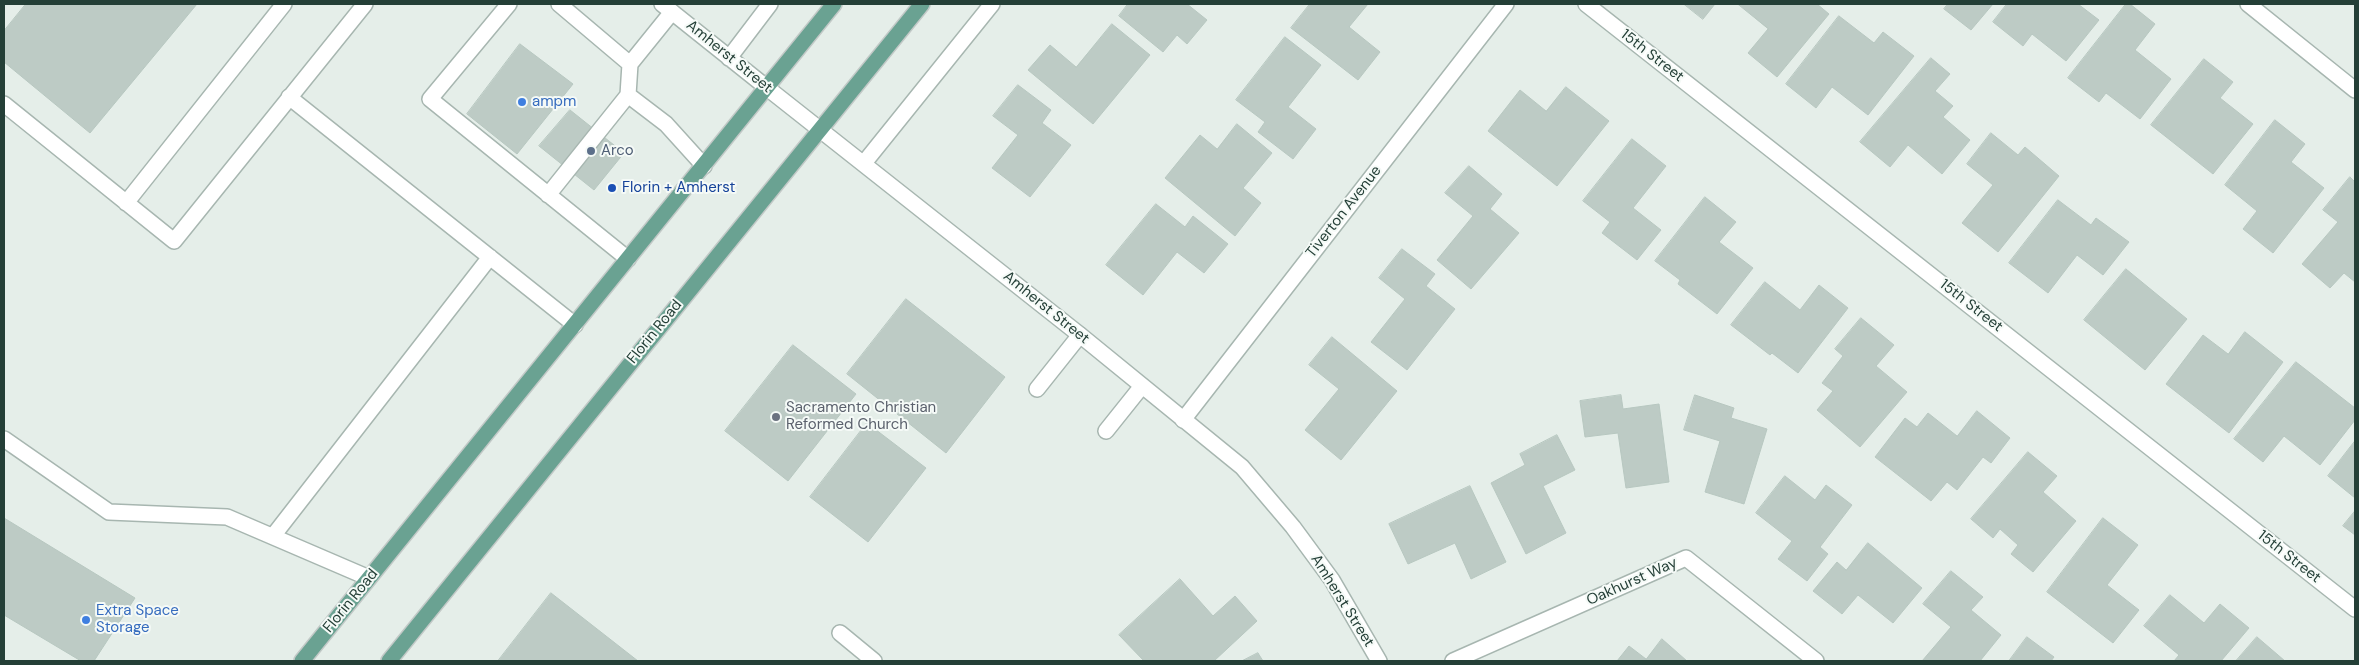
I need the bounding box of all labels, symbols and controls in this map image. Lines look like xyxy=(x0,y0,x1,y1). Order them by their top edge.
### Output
street label: Amherst Street xyxy=(682,17,776,97)
street label: 15th Street xyxy=(1617,26,1687,86)
place label: ampm xyxy=(532,93,576,111)
marker: ampm xyxy=(516,96,528,108)
place label: Arco xyxy=(601,142,634,160)
marker: Arco xyxy=(585,145,597,157)
street label: Tiverton Avenue xyxy=(1303,162,1385,262)
place label: Florin + Amherst xyxy=(622,179,735,197)
marker: Florin + Amherst xyxy=(606,182,618,194)
street label: Amherst Street xyxy=(999,268,1093,348)
street label: 15th Street xyxy=(1936,276,2006,336)
street label: Florin Road xyxy=(624,296,686,368)
place label: Sacramento Christian Reformed Church xyxy=(786,399,936,434)
marker: Sacramento Christian Reformed Church xyxy=(770,411,782,423)
street label: 15th Street xyxy=(2254,527,2324,587)
street label: Amherst Street xyxy=(1306,551,1378,651)
street label: Oakhurst Way xyxy=(1584,554,1680,610)
street label: Florin Road xyxy=(320,565,382,637)
place label: Extra Space Storage xyxy=(96,602,179,637)
marker: Extra Space Storage xyxy=(80,614,92,626)

